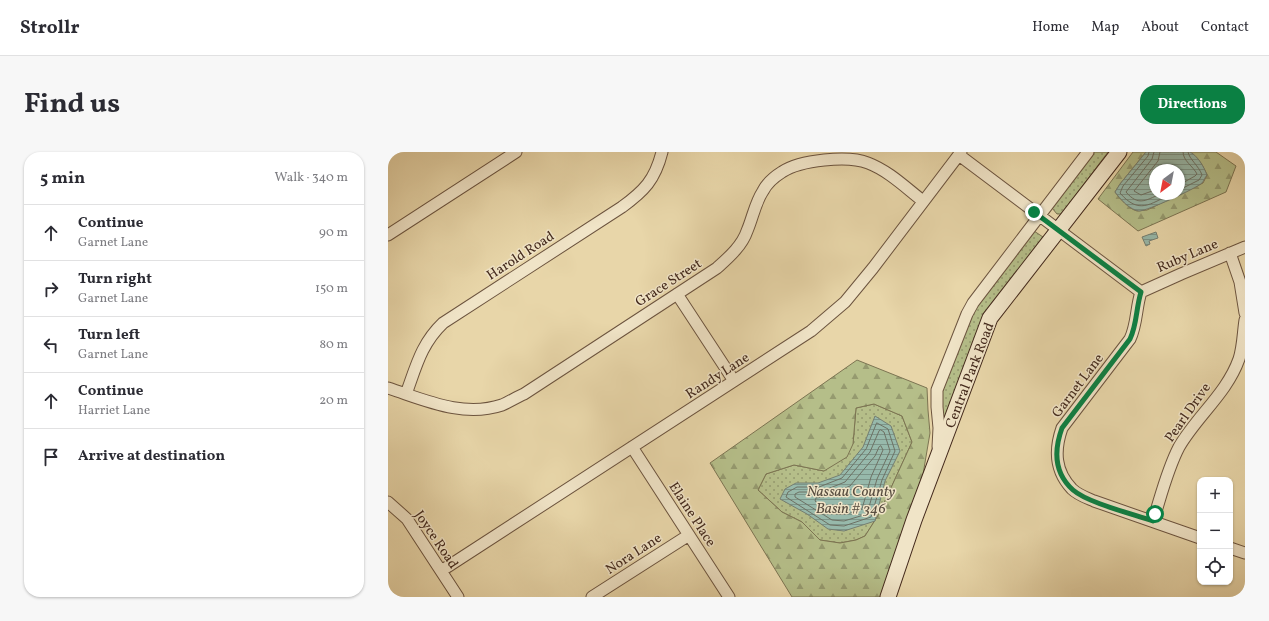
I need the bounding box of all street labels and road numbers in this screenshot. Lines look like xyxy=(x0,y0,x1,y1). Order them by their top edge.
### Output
street label: Harold Road xyxy=(483,227,558,285)
street label: Ruby Lane xyxy=(1154,235,1221,278)
street label: Grace Street xyxy=(632,255,706,312)
street label: Central Park Road xyxy=(941,320,999,431)
street label: Randy Lane xyxy=(682,348,754,404)
street label: Garnet Lane xyxy=(1048,350,1109,422)
street label: Pearl Drive xyxy=(1161,379,1216,446)
street label: Elaine Place xyxy=(664,479,720,551)
street label: Joyce Road xyxy=(409,507,462,573)
street label: Nora Lane xyxy=(602,529,666,579)

